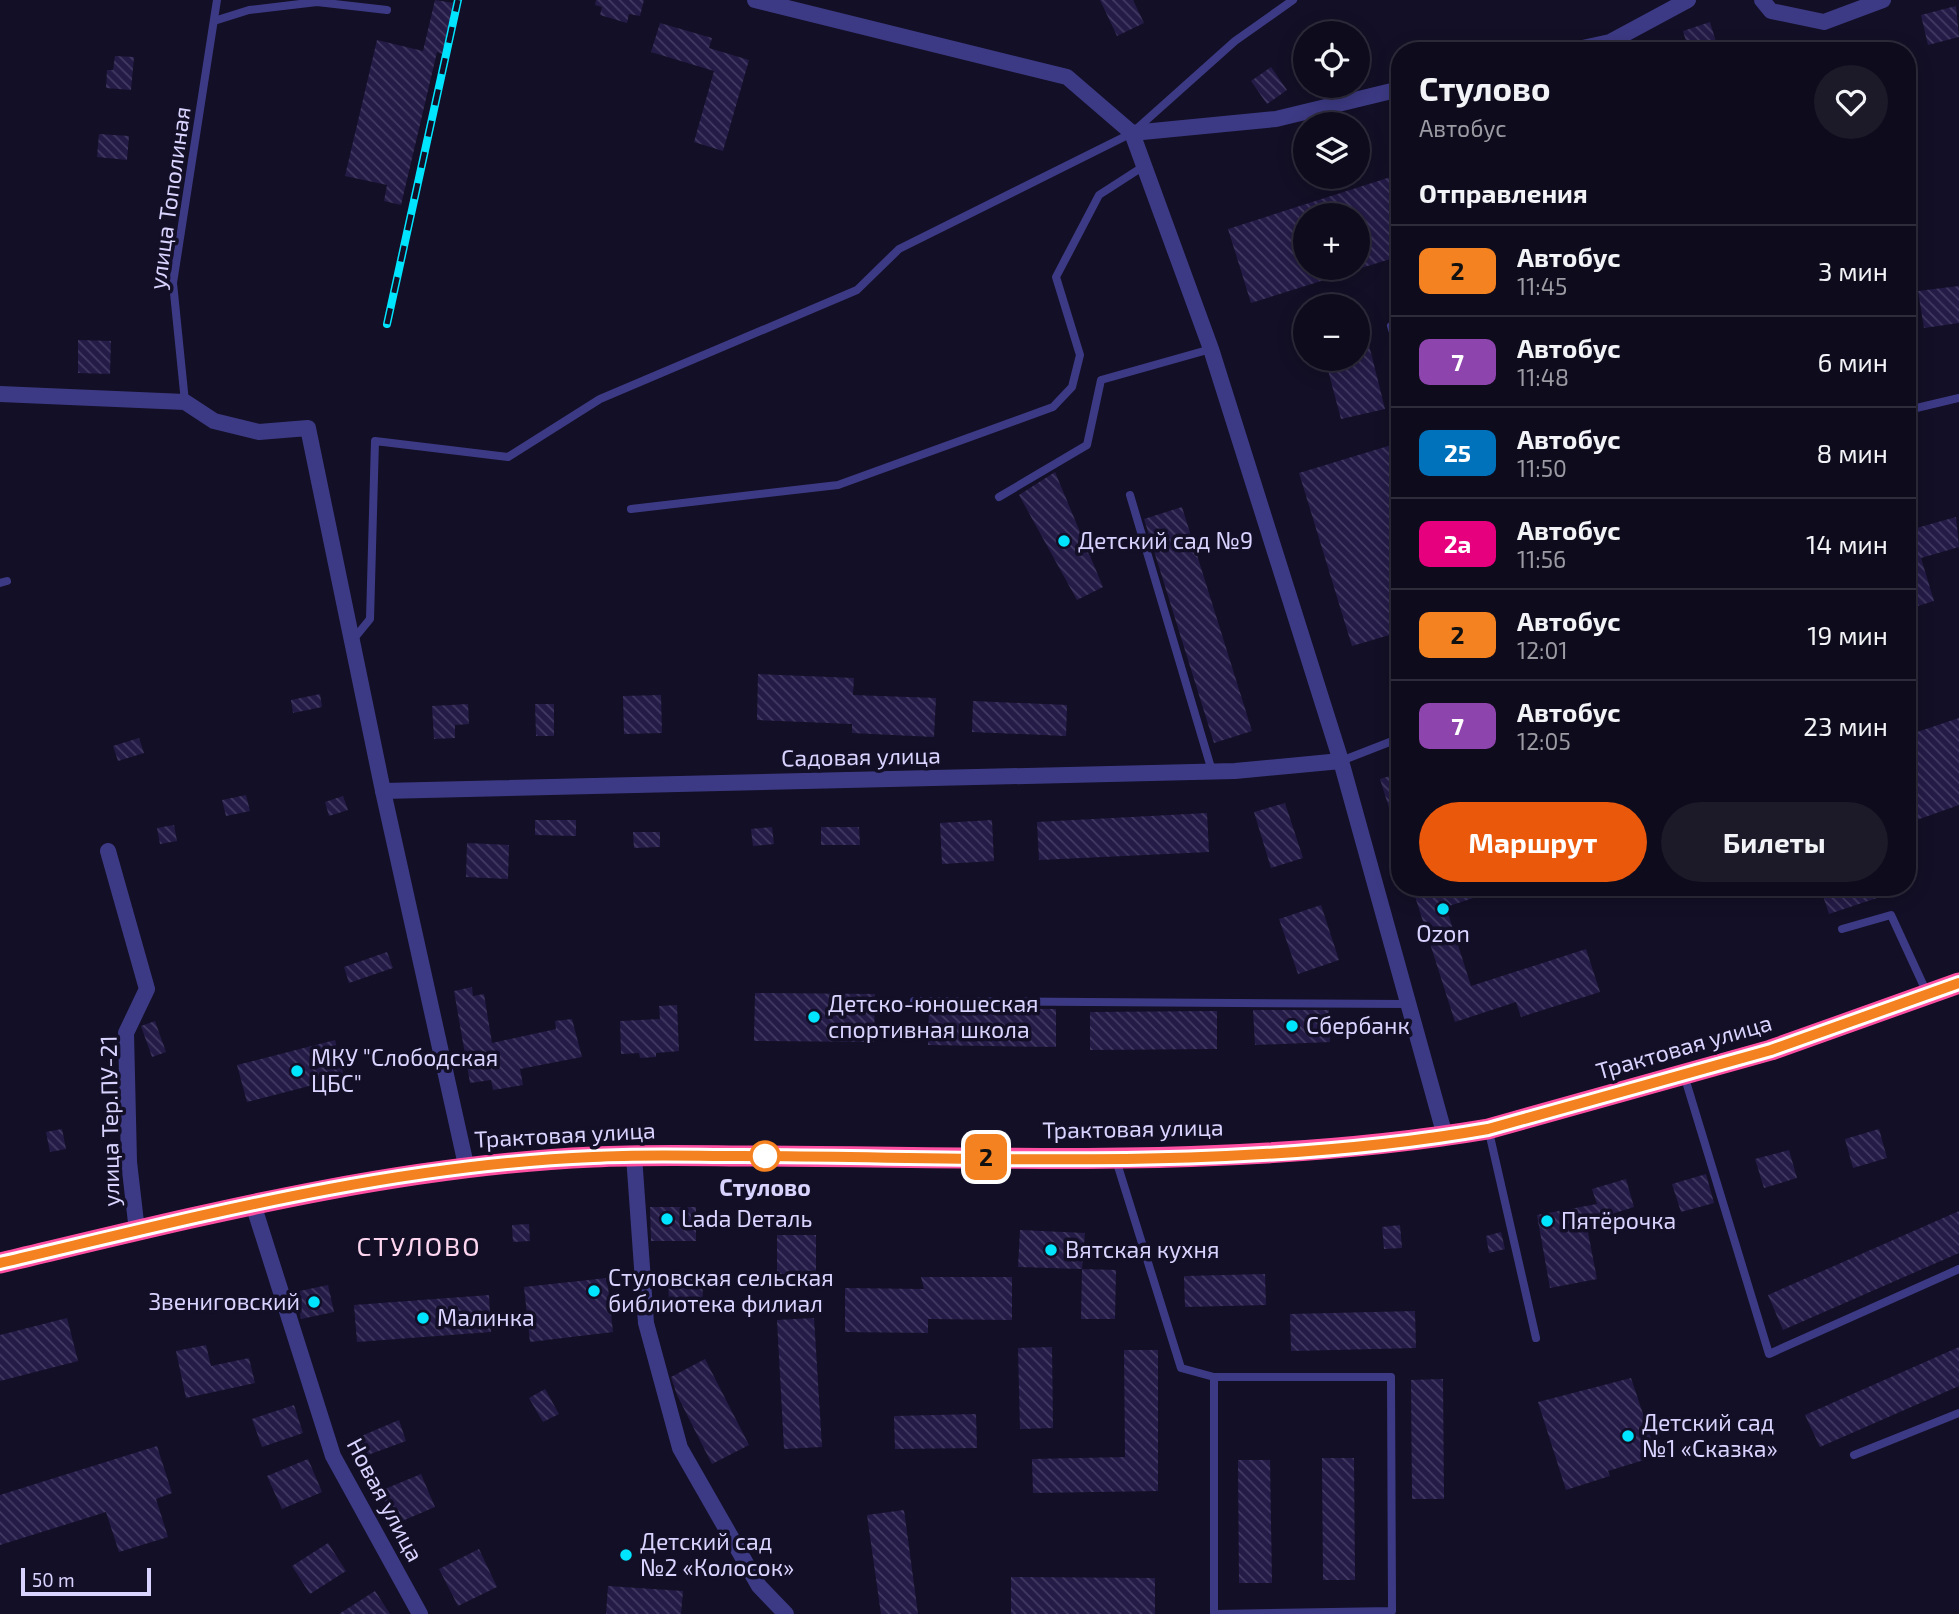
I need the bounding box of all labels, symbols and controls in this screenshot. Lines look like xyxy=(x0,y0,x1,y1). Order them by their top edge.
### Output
map controls xyxy=(1293,21,1370,371)
button: locate xyxy=(1293,21,1370,98)
button: heart xyxy=(1814,65,1888,139)
text: Стулово xyxy=(1419,68,1550,108)
street label: улица Тополиная xyxy=(142,105,197,291)
button: layers xyxy=(1293,112,1370,189)
text: Автобус xyxy=(1419,114,1507,142)
text: Отправления xyxy=(1419,177,1588,208)
button: + xyxy=(1293,203,1370,280)
text: Автобус xyxy=(1517,241,1620,272)
text: 3 мин xyxy=(1818,255,1888,286)
text: 2 xyxy=(1451,256,1464,285)
text: 11:45 xyxy=(1517,272,1567,300)
button: − xyxy=(1293,294,1370,371)
text: Автобус xyxy=(1517,332,1620,363)
text: 6 мин xyxy=(1817,346,1888,377)
text: 7 xyxy=(1451,347,1464,376)
text: 11:48 xyxy=(1517,363,1569,391)
text: Автобус xyxy=(1517,423,1620,454)
text: 8 мин xyxy=(1817,437,1888,468)
text: 25 xyxy=(1444,438,1471,467)
text: 11:50 xyxy=(1517,454,1567,482)
text: Автобус xyxy=(1517,514,1620,545)
place label: Детский сад №9 xyxy=(1078,526,1253,554)
text: 14 мин xyxy=(1806,528,1888,559)
text: 2а xyxy=(1444,529,1471,558)
marker: Детский сад №9 xyxy=(1056,533,1072,549)
text: 11:56 xyxy=(1517,545,1566,573)
text: Автобус xyxy=(1517,605,1620,636)
text: 19 мин xyxy=(1807,619,1888,650)
text: 2 xyxy=(1451,620,1464,649)
text: 12:01 xyxy=(1517,636,1568,664)
text: Автобус xyxy=(1517,696,1620,727)
text: 23 мин xyxy=(1803,710,1888,741)
text: 7 xyxy=(1451,711,1464,740)
text: 12:05 xyxy=(1517,727,1571,755)
street label: Садовая улица xyxy=(781,741,941,772)
button: Маршрут xyxy=(1419,802,1647,882)
button: Билеты xyxy=(1661,802,1888,882)
marker: Ozon xyxy=(1435,901,1451,917)
place label: Ozon xyxy=(1416,919,1470,947)
place label: Детско-юношеская спортивная школа xyxy=(828,989,1039,1043)
street label: Трактовая улица xyxy=(1593,1008,1775,1085)
marker: Детско-юношеская спортивная школа xyxy=(806,1009,822,1025)
place label: Сбербанк xyxy=(1306,1011,1410,1039)
marker: Сбербанк xyxy=(1284,1018,1300,1034)
street label: улица Тер.ПУ-21 xyxy=(94,1035,125,1207)
place label: МКУ "Слободская ЦБС" xyxy=(311,1043,498,1097)
marker: МКУ "Слободская ЦБС" xyxy=(289,1063,305,1079)
street label: Трактовая улица xyxy=(1042,1112,1224,1145)
street label: Трактовая улица xyxy=(474,1115,656,1154)
line badge: 2 xyxy=(963,1134,1009,1180)
marker: Стулово xyxy=(750,1141,780,1171)
text: 2 xyxy=(979,1142,993,1171)
place label: Стулово xyxy=(719,1173,811,1201)
place label: Lada Dеталь xyxy=(681,1204,812,1232)
place label: Пятёрочка xyxy=(1561,1206,1676,1234)
marker: Lada Dеталь xyxy=(659,1211,675,1227)
marker: Пятёрочка xyxy=(1539,1213,1555,1229)
district label: СТУЛОВО xyxy=(356,1230,482,1261)
place label: Вятская кухня xyxy=(1065,1235,1219,1264)
marker: Вятская кухня xyxy=(1043,1242,1059,1258)
place label: Стуловская сельская библиотека филиал xyxy=(608,1263,834,1317)
marker: Стуловская сельская библиотека филиал xyxy=(586,1283,602,1299)
place label: Звениговский xyxy=(148,1287,300,1315)
marker: Звениговский xyxy=(306,1294,322,1310)
place label: Малинка xyxy=(437,1303,535,1331)
marker: Малинка xyxy=(415,1310,431,1326)
place label: Детский сад №1 «Сказка» xyxy=(1642,1408,1778,1462)
marker: Детский сад №1 «Сказка» xyxy=(1620,1428,1636,1444)
street label: Новая улица xyxy=(341,1433,430,1567)
place label: Детский сад №2 «Колосок» xyxy=(640,1527,794,1581)
marker: Детский сад №2 «Колосок» xyxy=(618,1547,634,1563)
scale bar xyxy=(21,1565,150,1597)
text: 50 m xyxy=(32,1568,75,1591)

